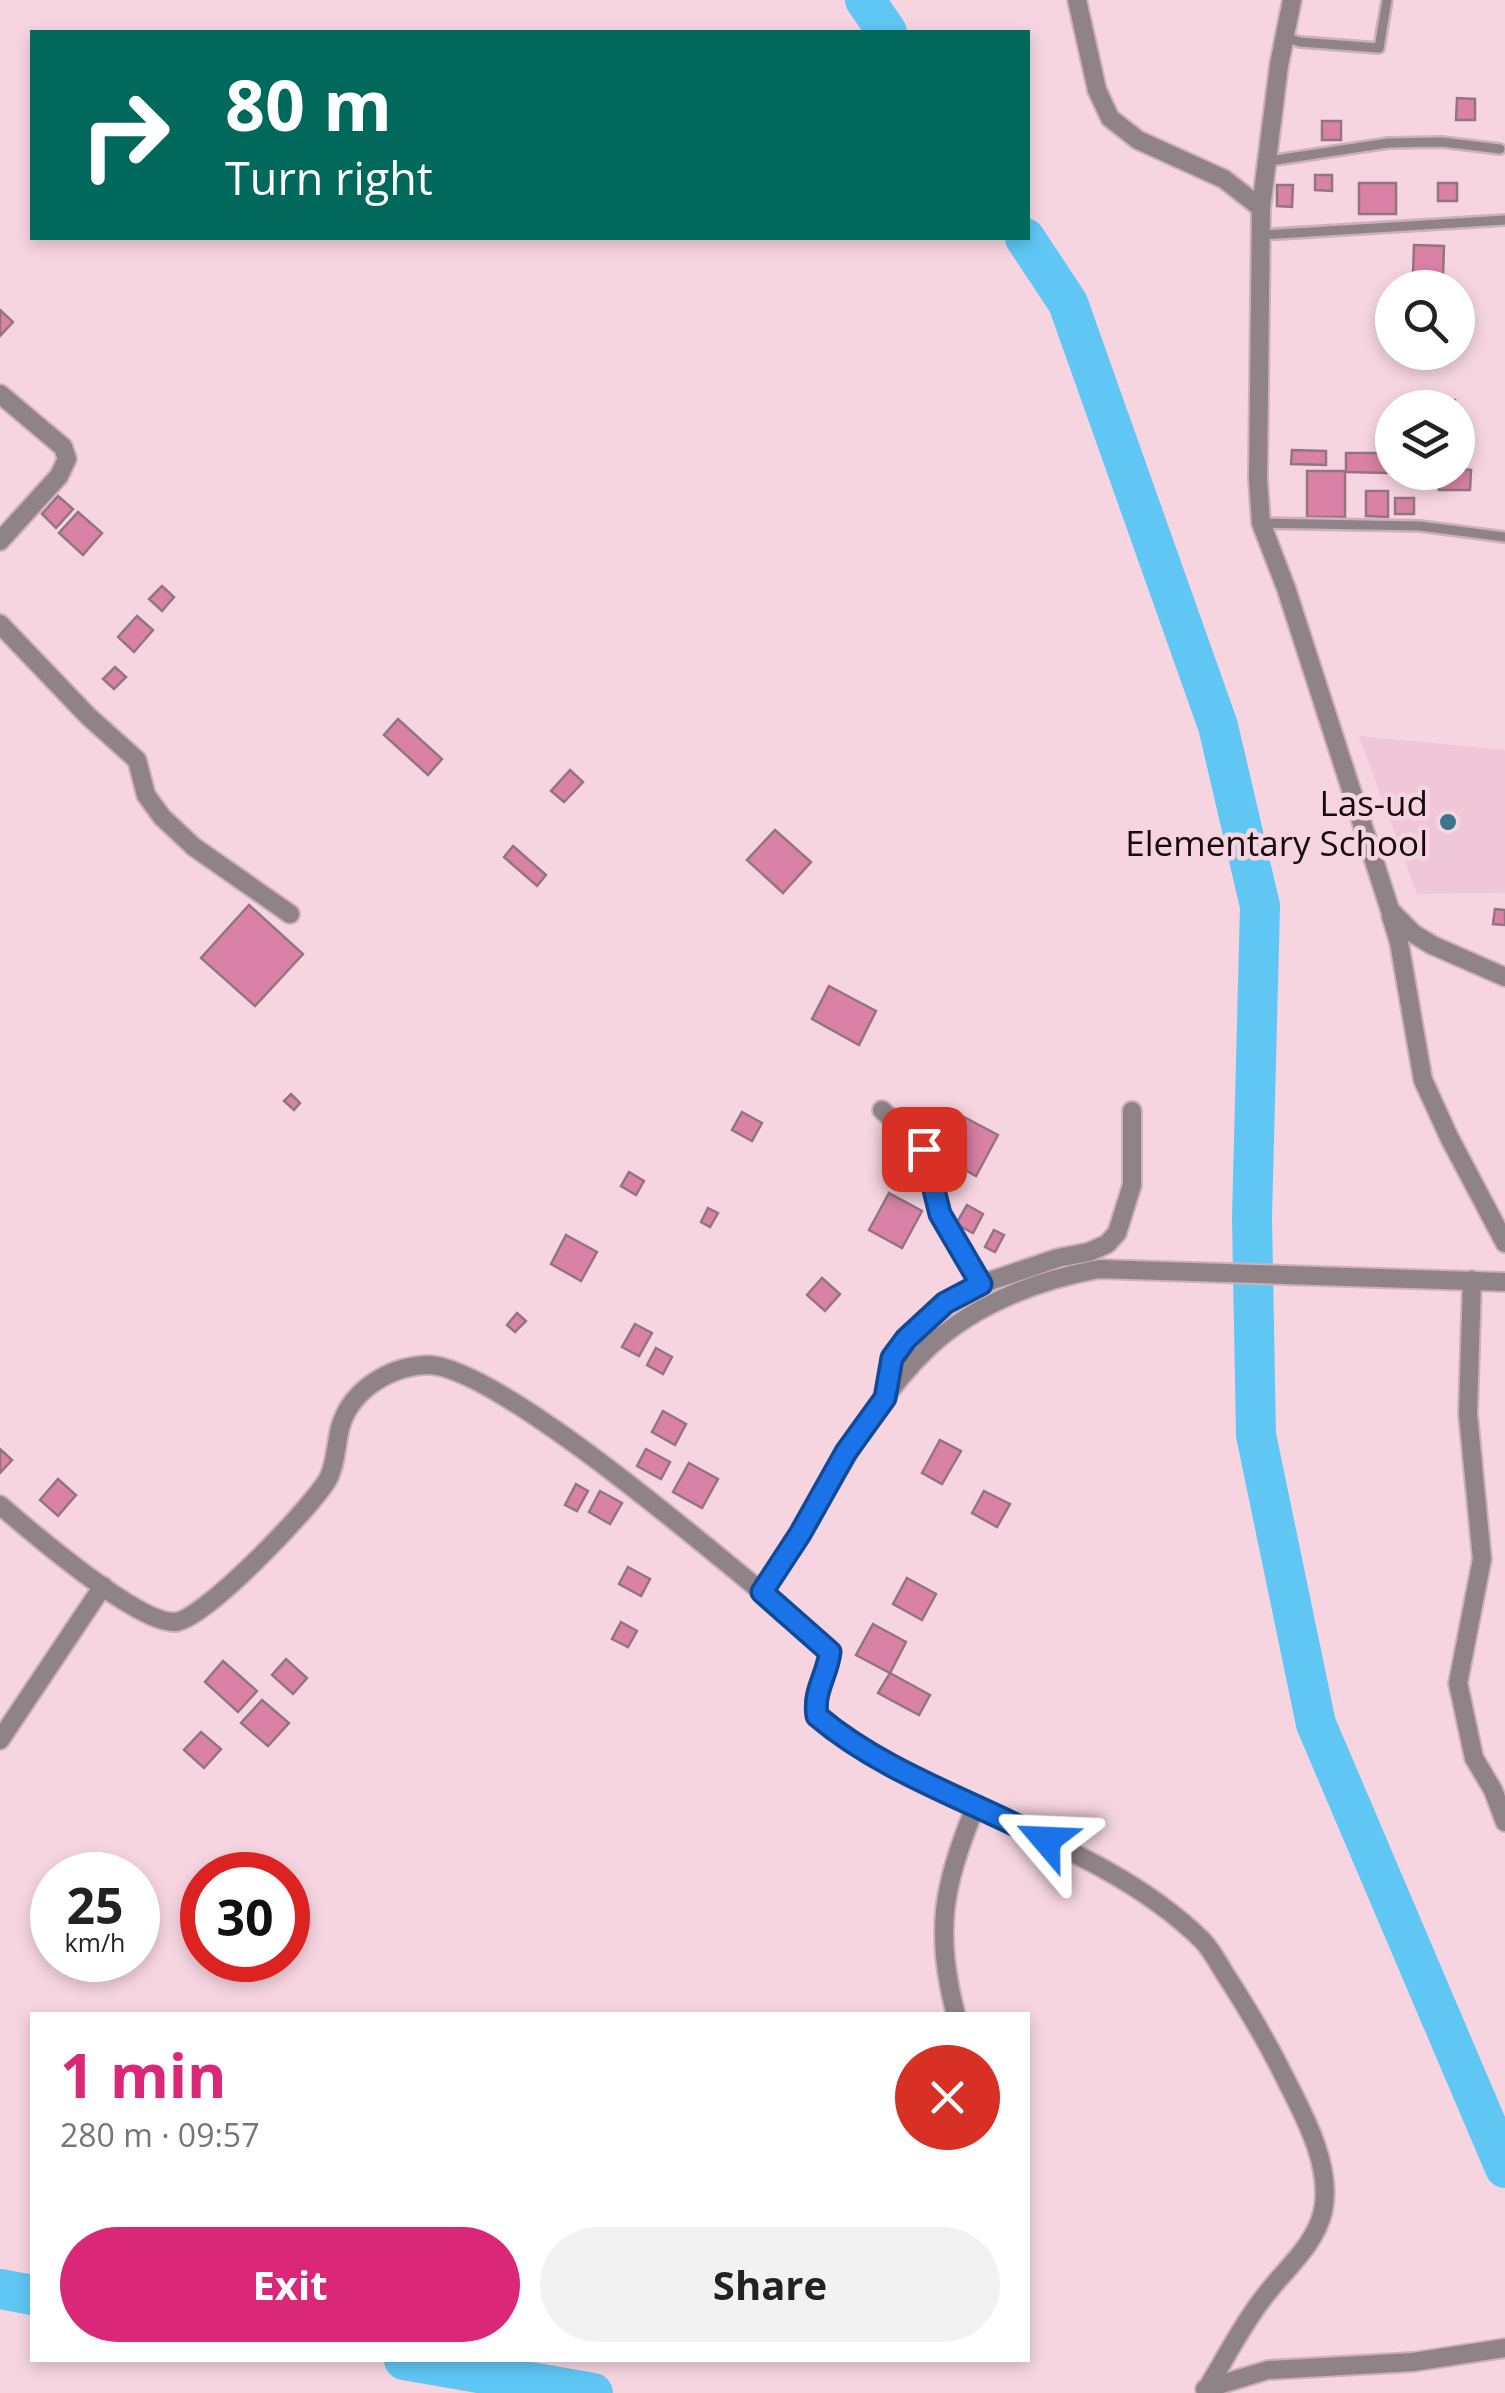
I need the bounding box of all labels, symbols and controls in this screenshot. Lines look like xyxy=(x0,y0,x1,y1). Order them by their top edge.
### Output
text: 80 m xyxy=(225,56,392,152)
icon: right xyxy=(60,70,190,200)
text: Turn right xyxy=(225,147,433,208)
map controls xyxy=(1375,270,1475,490)
button: search xyxy=(1375,270,1475,370)
button: layers xyxy=(1375,390,1475,490)
place label: Las-ud Elementary School xyxy=(1125,779,1428,866)
marker: Las-ud Elementary School xyxy=(1437,811,1459,833)
pin xyxy=(882,1107,967,1192)
icon: arrive xyxy=(897,1122,952,1177)
position arrow xyxy=(994,1788,1098,1892)
speed limit sign: 30 xyxy=(180,1852,310,1982)
text: 25 xyxy=(66,1871,124,1939)
text: km/h xyxy=(65,1925,125,1959)
text: 1 min xyxy=(60,2034,227,2116)
button: close xyxy=(895,2045,1000,2150)
text: 280 m · 09:57 xyxy=(60,2113,259,2156)
button: Exit xyxy=(60,2227,520,2342)
button: Share xyxy=(540,2227,1000,2342)

